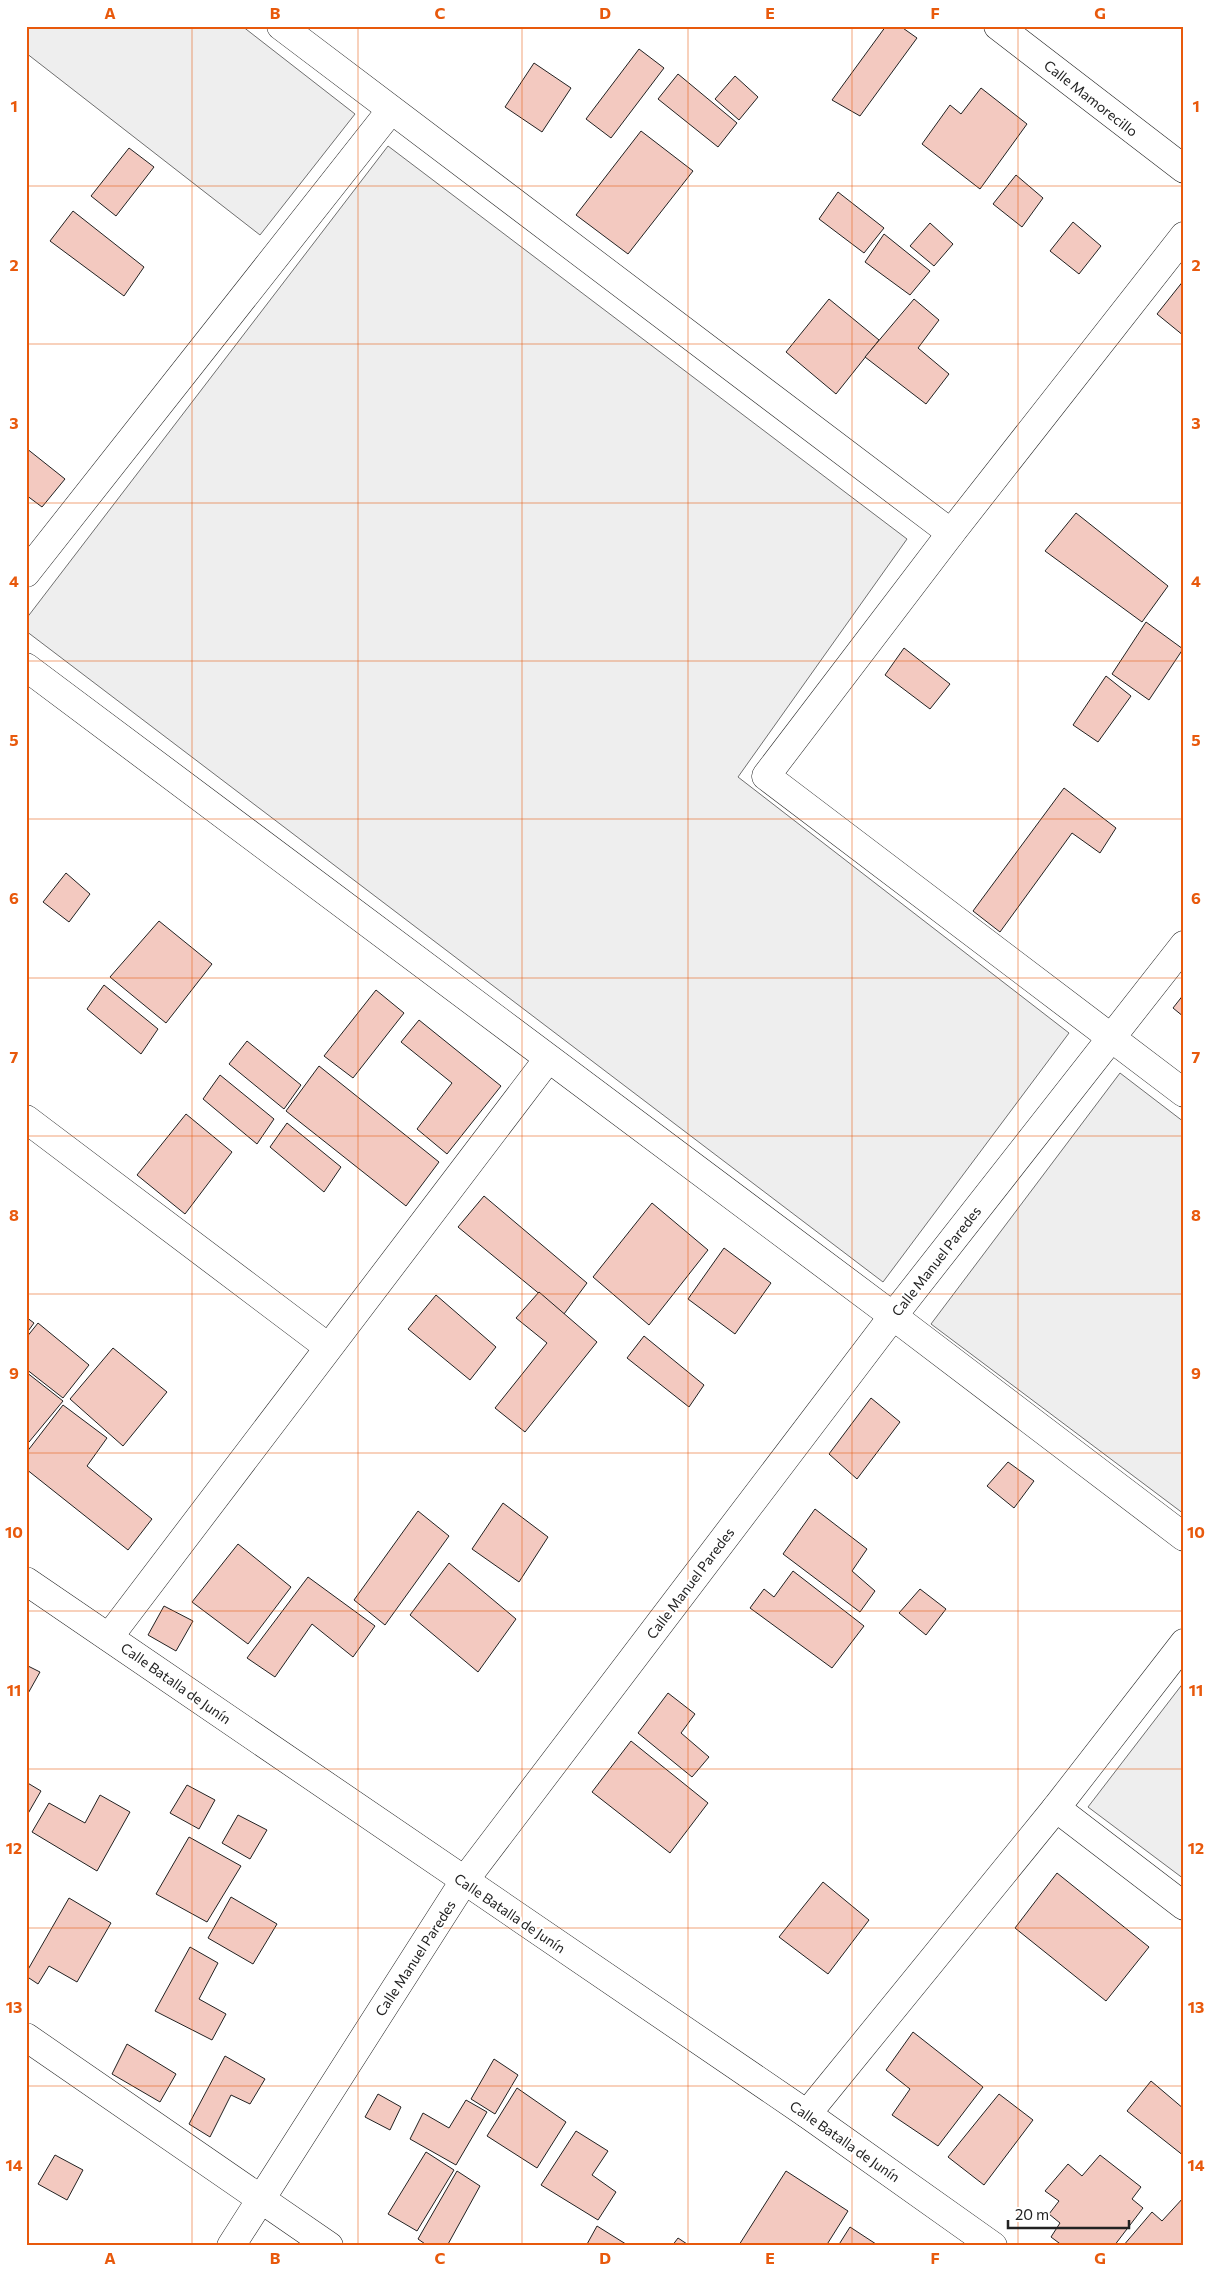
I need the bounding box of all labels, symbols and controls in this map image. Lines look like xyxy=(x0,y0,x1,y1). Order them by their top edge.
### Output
text: A xyxy=(104,3,116,22)
text: B xyxy=(270,3,281,22)
text: C xyxy=(435,3,446,22)
text: D xyxy=(599,3,611,22)
text: E xyxy=(765,3,775,22)
text: F xyxy=(930,3,940,22)
text: G xyxy=(1094,3,1106,22)
street label: Calle Mamorecillo xyxy=(1041,56,1141,140)
text: 1 xyxy=(10,96,18,115)
text: 1 xyxy=(1192,96,1200,115)
text: 2 xyxy=(9,255,19,274)
text: 2 xyxy=(1191,255,1201,274)
text: 3 xyxy=(9,413,19,432)
text: 3 xyxy=(1191,413,1201,432)
text: 4 xyxy=(9,571,19,590)
text: 4 xyxy=(1191,571,1201,590)
text: 5 xyxy=(9,730,19,749)
text: 5 xyxy=(1191,730,1201,749)
text: 6 xyxy=(9,888,19,907)
text: 6 xyxy=(1191,888,1201,907)
text: 7 xyxy=(10,1047,19,1066)
text: 7 xyxy=(1192,1047,1201,1066)
street label: Calle Manuel Paredes xyxy=(888,1203,984,1319)
text: 8 xyxy=(9,1205,19,1224)
text: 8 xyxy=(1191,1205,1201,1224)
text: 9 xyxy=(9,1363,19,1382)
text: 9 xyxy=(1191,1363,1201,1382)
text: 10 xyxy=(5,1522,23,1541)
text: 10 xyxy=(1187,1522,1205,1541)
street label: Calle Manuel Paredes xyxy=(643,1524,737,1642)
street label: Calle Batalla de Junín xyxy=(118,1639,234,1727)
text: 11 xyxy=(7,1680,21,1699)
text: 11 xyxy=(1189,1680,1203,1699)
text: 12 xyxy=(6,1838,22,1857)
text: 12 xyxy=(1188,1838,1204,1857)
street label: Calle Batalla de Junín xyxy=(451,1870,569,1956)
street label: Calle Manuel Paredes xyxy=(371,1897,459,2019)
text: 13 xyxy=(6,1997,22,2016)
text: 13 xyxy=(1188,1997,1204,2016)
street label: Calle Batalla de Junín xyxy=(787,2097,903,2185)
text: 14 xyxy=(5,2155,23,2174)
text: 14 xyxy=(1187,2155,1205,2174)
scale bar xyxy=(1008,2197,1129,2229)
text: 20 m xyxy=(1015,2205,1049,2223)
text: A xyxy=(104,2248,116,2267)
text: B xyxy=(270,2248,281,2267)
text: C xyxy=(435,2248,446,2267)
text: D xyxy=(599,2248,611,2267)
text: E xyxy=(765,2248,775,2267)
text: F xyxy=(930,2248,940,2267)
text: G xyxy=(1094,2248,1106,2267)

